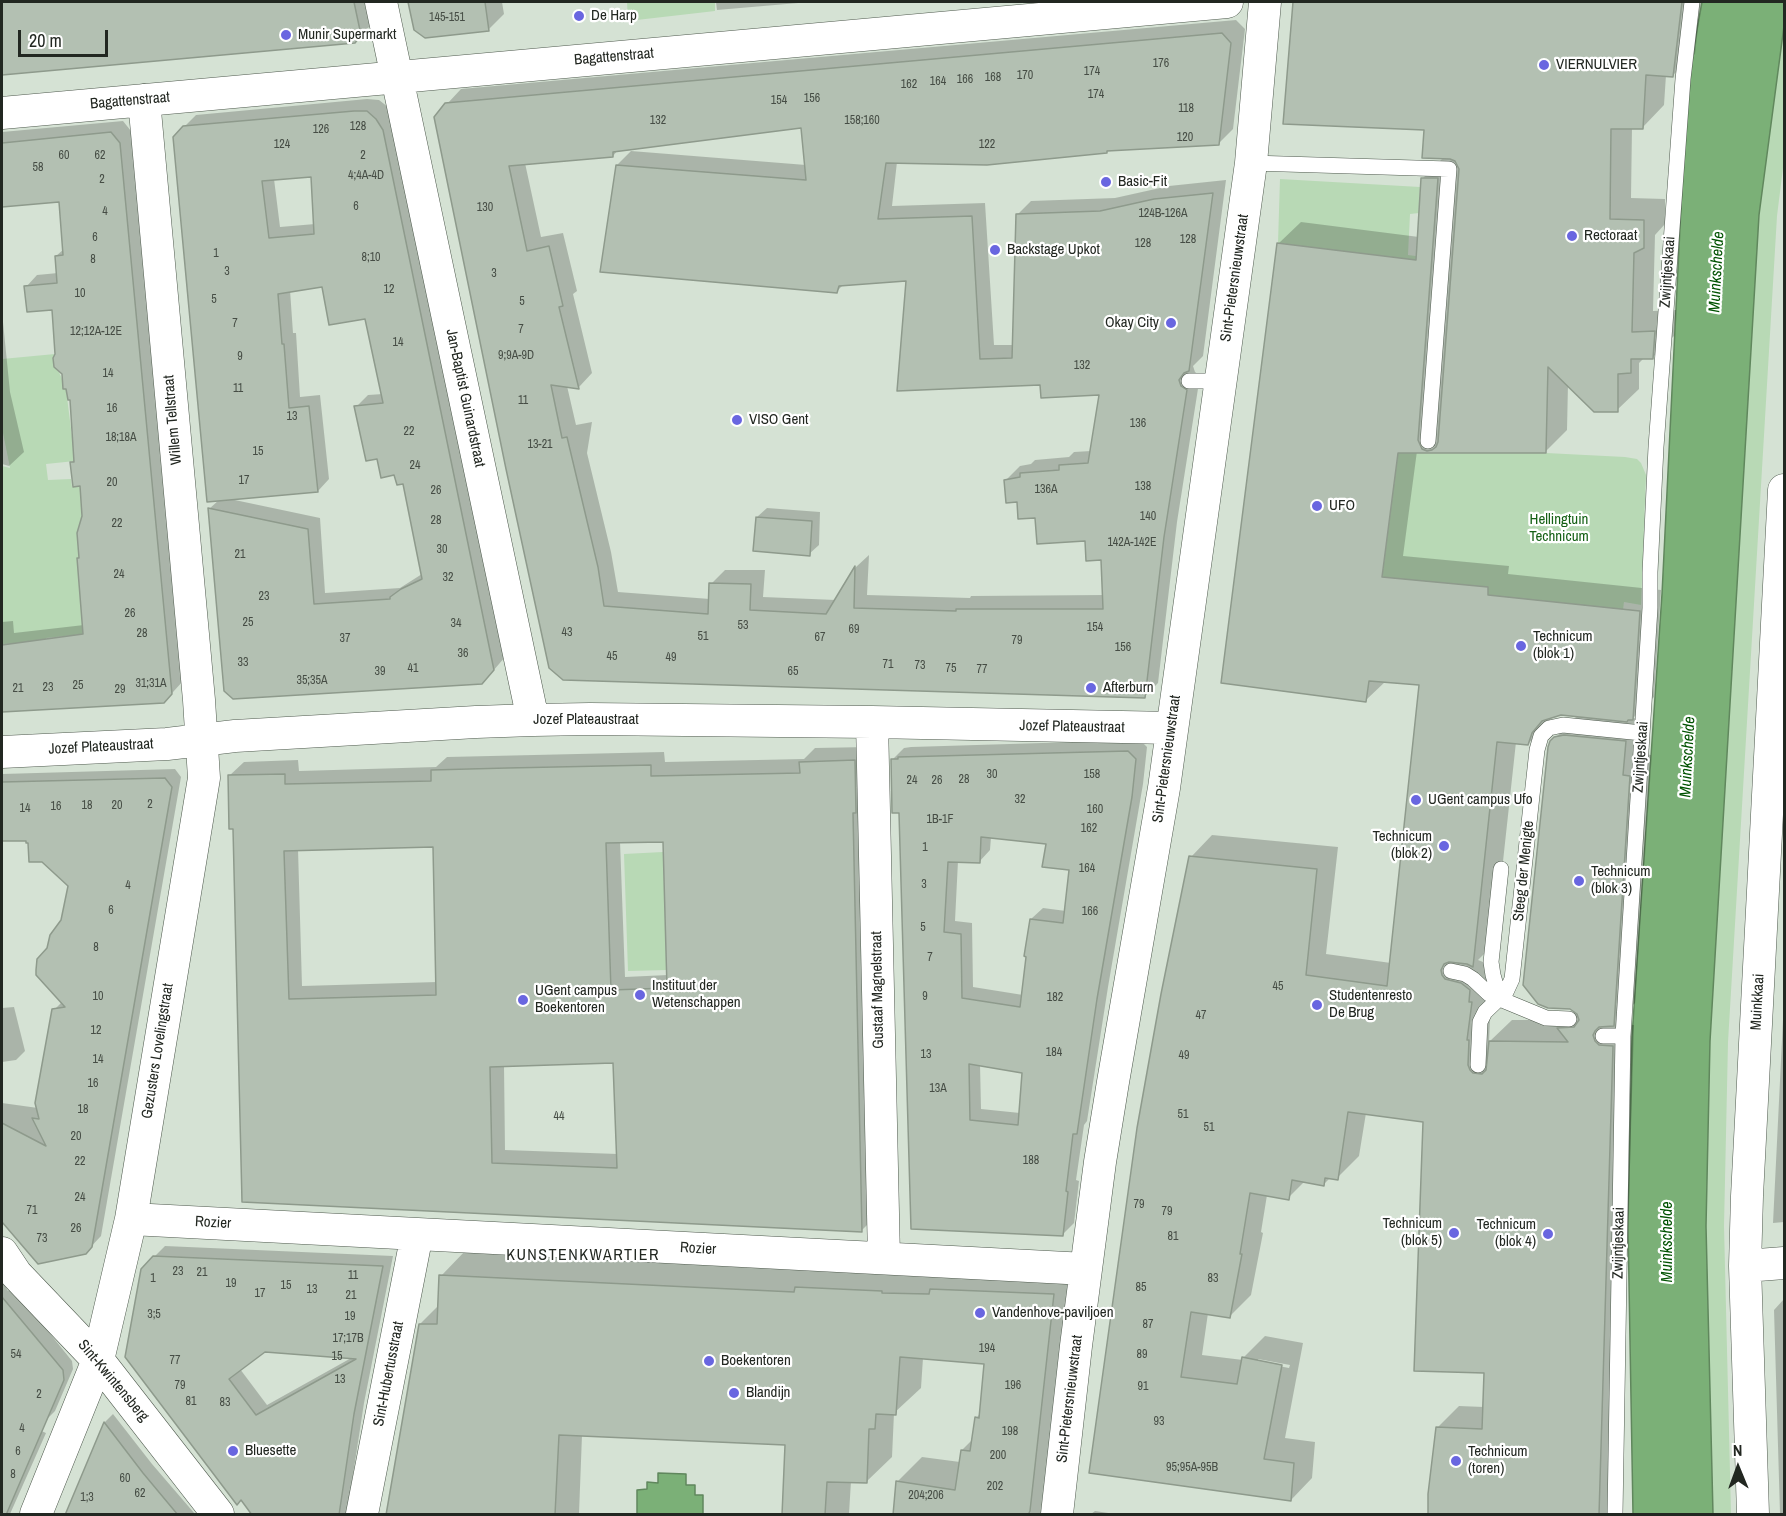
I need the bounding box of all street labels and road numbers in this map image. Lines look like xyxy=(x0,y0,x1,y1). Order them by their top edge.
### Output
street label: Bagattenstraat xyxy=(573,45,655,69)
street label: Bagattenstraat xyxy=(89,89,171,113)
street label: Sint-Pietersnieuwstraat xyxy=(1217,213,1253,343)
street label: Zwijntjeskaai xyxy=(1657,236,1679,308)
street label: Jan-Baptist Guinardstraat xyxy=(442,327,488,469)
street label: Willem Tellstraat xyxy=(160,374,186,466)
street label: Sint-Pietersnieuwstraat xyxy=(1149,694,1185,824)
street label: Jozef Plateaustraat xyxy=(533,711,639,729)
street label: Jozef Plateaustraat xyxy=(1019,717,1125,737)
street label: Zwijntjeskaai xyxy=(1630,721,1652,793)
street label: Jozef Plateaustraat xyxy=(48,735,154,759)
street label: Steeg der Menigte xyxy=(1510,820,1538,922)
street label: Gustaaf Magnelstraat xyxy=(868,931,888,1049)
street label: Muinkkaai xyxy=(1748,973,1768,1031)
street label: Gezusters Lovelingstraat xyxy=(138,982,178,1120)
street label: Zwijntjeskaai xyxy=(1609,1207,1629,1279)
street label: Rozier xyxy=(194,1213,232,1233)
street label: Rozier xyxy=(679,1239,717,1259)
street label: Sint-Hubertusstraat xyxy=(370,1320,408,1428)
street label: Sint-Pietersnieuwstraat xyxy=(1053,1334,1087,1464)
street label: Sint-Kwintensberg xyxy=(74,1336,152,1426)

